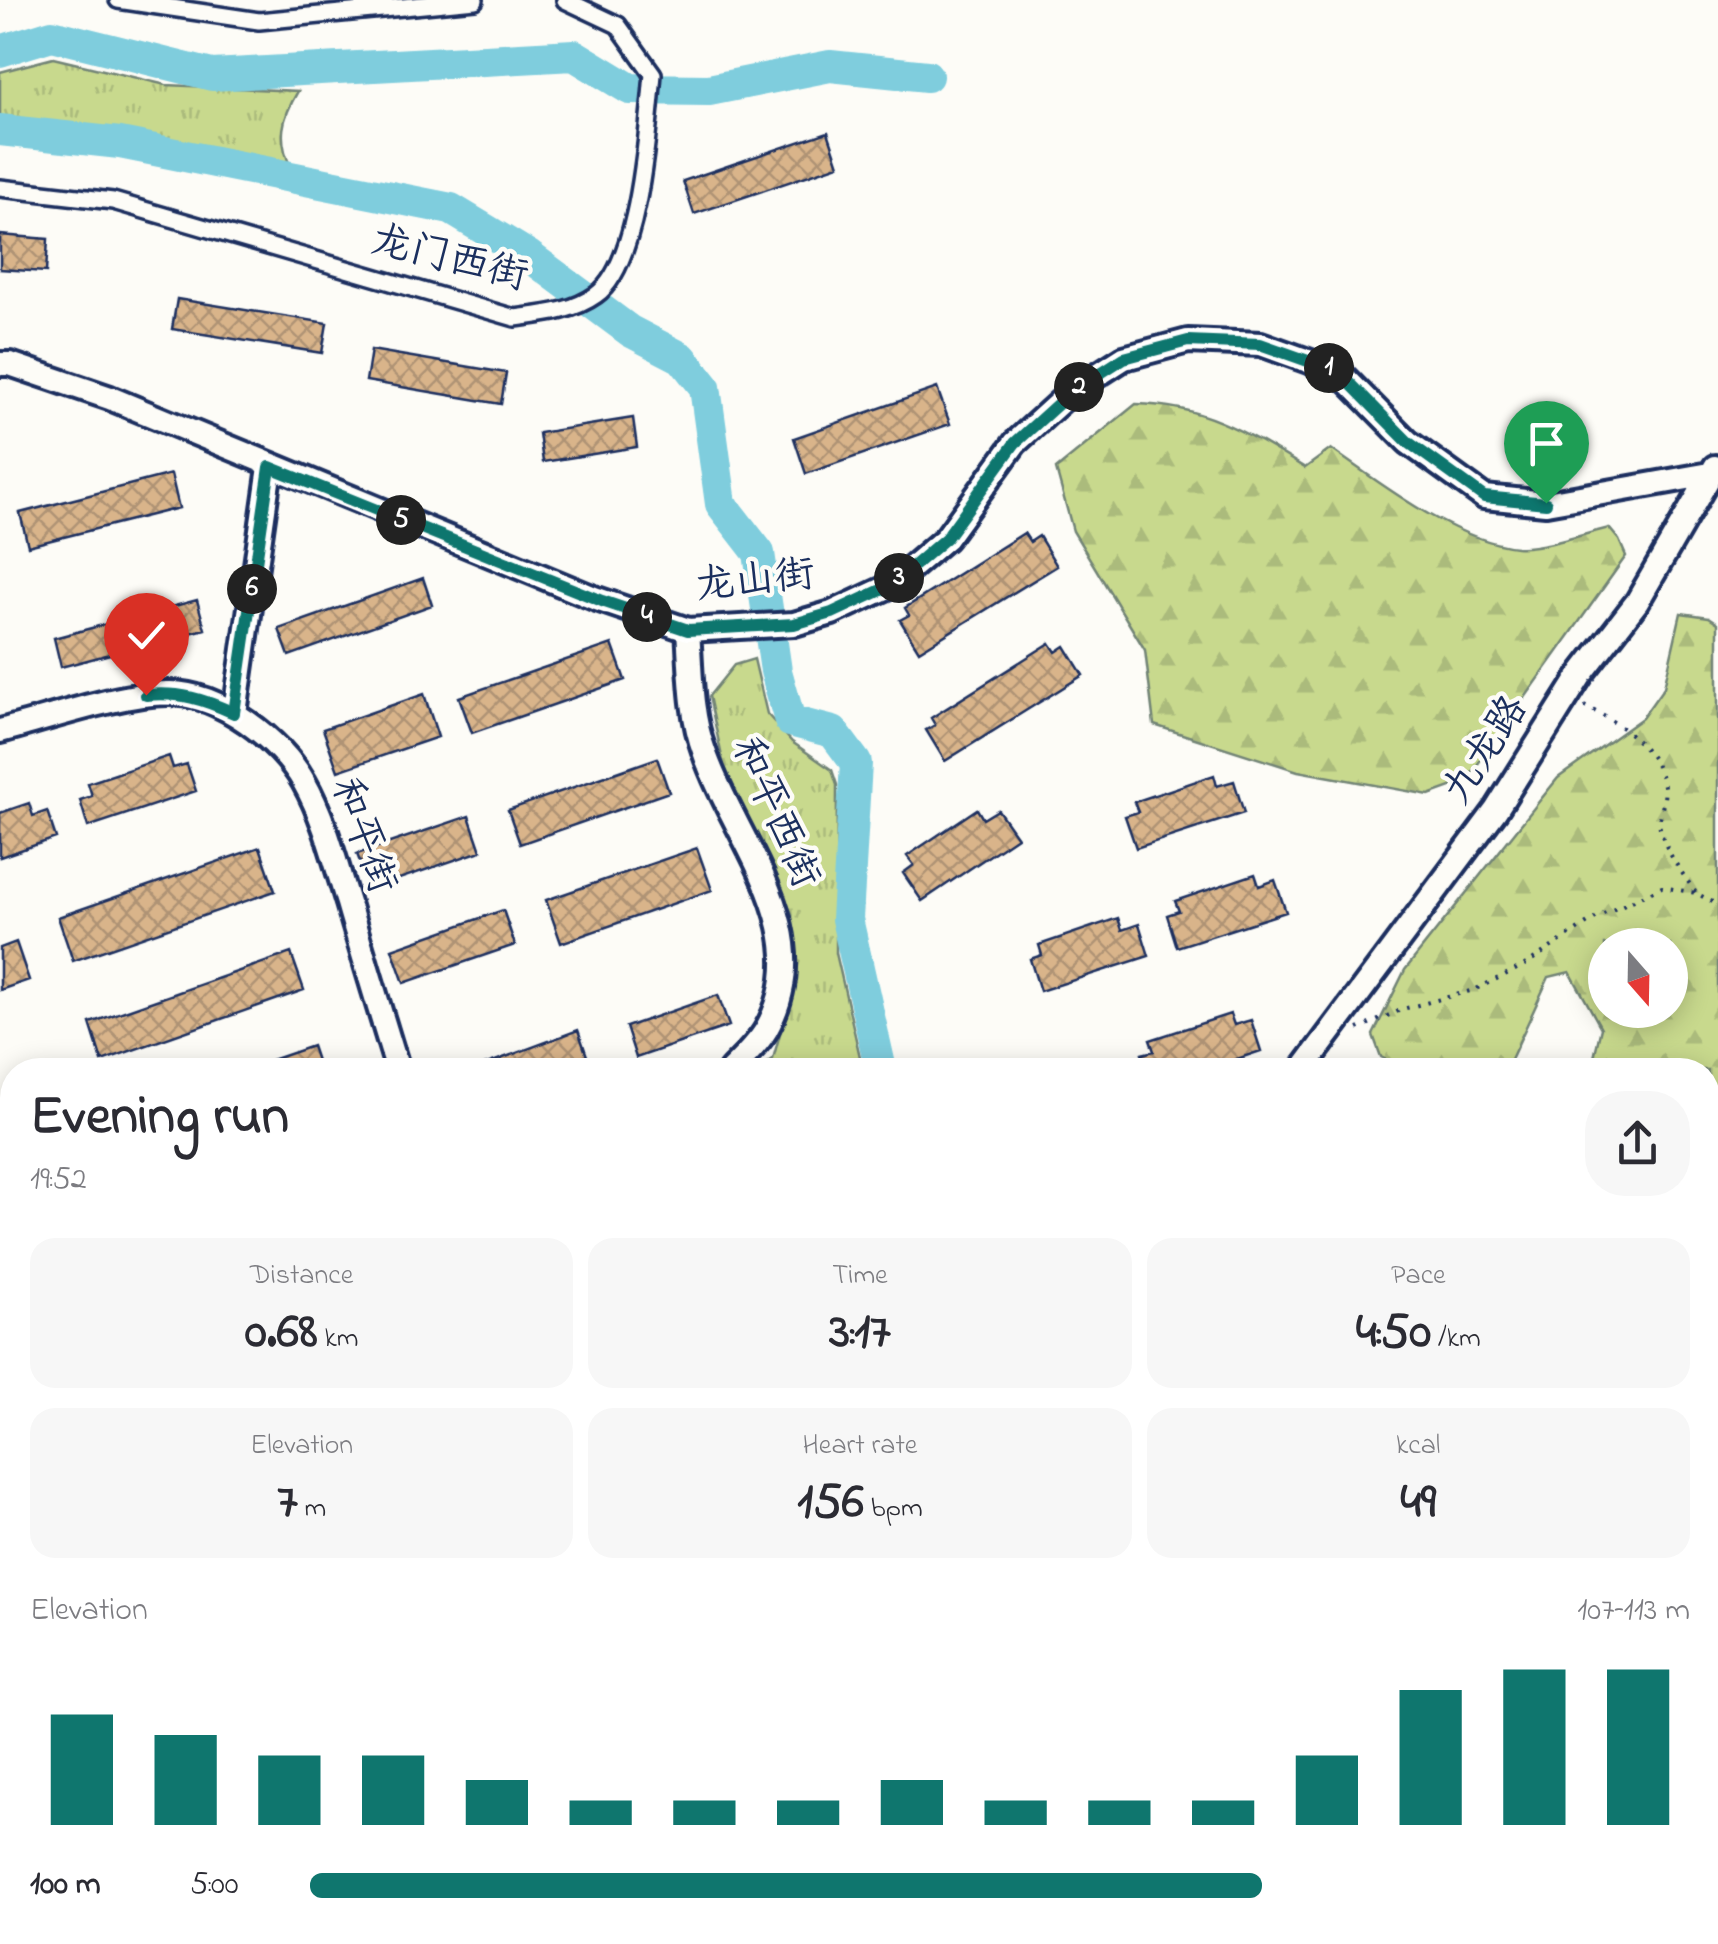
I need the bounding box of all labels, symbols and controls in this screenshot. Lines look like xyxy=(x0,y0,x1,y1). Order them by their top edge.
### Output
street label: 龙门西街 xyxy=(364,212,534,308)
pin: 1 xyxy=(1304,343,1354,393)
text: 1 xyxy=(1325,347,1333,388)
pin: 2 xyxy=(1054,362,1104,412)
text: 2 xyxy=(1072,366,1086,407)
pin xyxy=(1504,401,1589,504)
icon: arrive xyxy=(1519,416,1574,471)
pin: 5 xyxy=(376,495,426,545)
text: 5 xyxy=(393,499,409,540)
street label: 龙山街 xyxy=(692,546,818,618)
pin: 3 xyxy=(874,553,924,603)
text: 3 xyxy=(893,557,905,598)
pin: 6 xyxy=(227,564,277,614)
text: 6 xyxy=(246,568,258,609)
pin: 4 xyxy=(622,592,672,642)
pin xyxy=(104,593,189,696)
text: 4 xyxy=(641,596,653,637)
icon: check xyxy=(119,608,174,663)
street label: 九龙路 xyxy=(1430,685,1544,817)
street label: 和平西街 xyxy=(715,728,833,898)
street label: 和平街 xyxy=(314,770,410,902)
north arrow xyxy=(1588,928,1688,1028)
map controls xyxy=(1588,928,1688,1028)
text: Evening run xyxy=(30,1079,289,1159)
button: share xyxy=(1585,1091,1690,1196)
text: 19:52 xyxy=(30,1157,87,1204)
text: Distance xyxy=(250,1256,353,1297)
text: Time xyxy=(832,1256,888,1297)
text: Pace xyxy=(1391,1256,1446,1297)
text: 0.68 xyxy=(245,1297,317,1370)
text: 3:17 xyxy=(829,1297,891,1370)
text: 4:50 xyxy=(1356,1297,1431,1370)
text: km xyxy=(317,1319,358,1360)
text: /km xyxy=(1431,1319,1481,1360)
text: Elevation xyxy=(250,1426,353,1467)
text: Heart rate xyxy=(803,1426,917,1467)
text: kcal xyxy=(1396,1426,1441,1467)
text: 7 xyxy=(277,1467,298,1540)
text: 156 xyxy=(797,1467,864,1540)
text: 49 xyxy=(1400,1467,1436,1540)
text: m xyxy=(298,1489,326,1530)
text: bpm xyxy=(864,1489,923,1530)
text: Elevation xyxy=(30,1588,148,1635)
text: 107–113 m xyxy=(1577,1588,1690,1635)
text: 100 m xyxy=(30,1862,101,1909)
text: 5:00 xyxy=(190,1862,239,1909)

